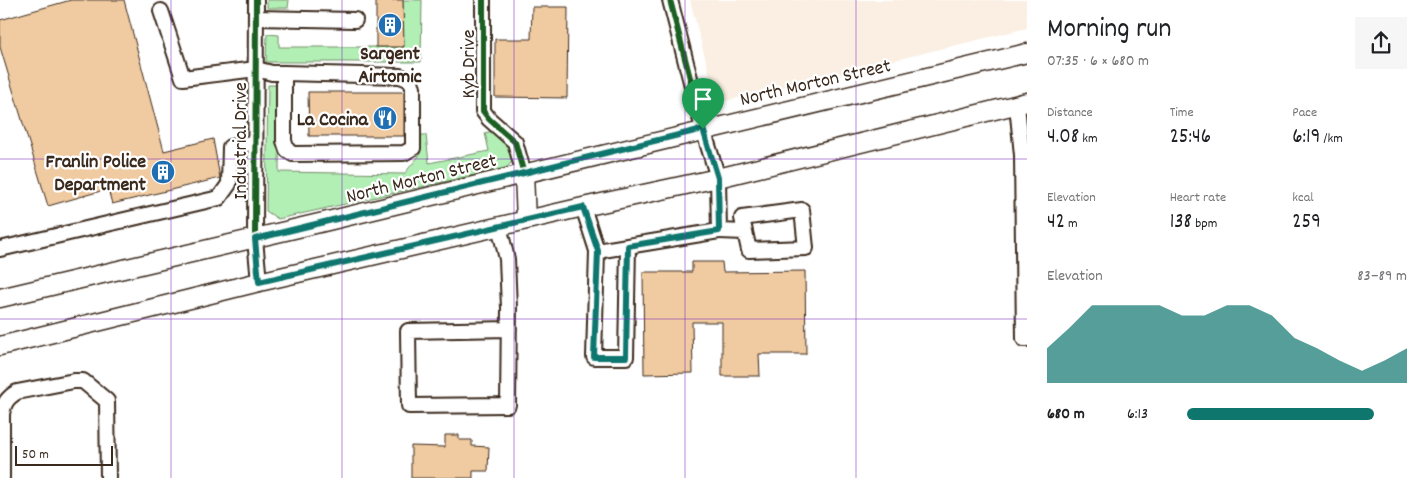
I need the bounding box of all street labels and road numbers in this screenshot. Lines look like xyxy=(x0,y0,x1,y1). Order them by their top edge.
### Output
street label: Kyb Drive xyxy=(456,29,484,99)
street label: North Morton Street xyxy=(737,53,894,115)
street label: Industrial Drive xyxy=(228,82,256,200)
street label: North Morton Street xyxy=(344,148,500,212)

